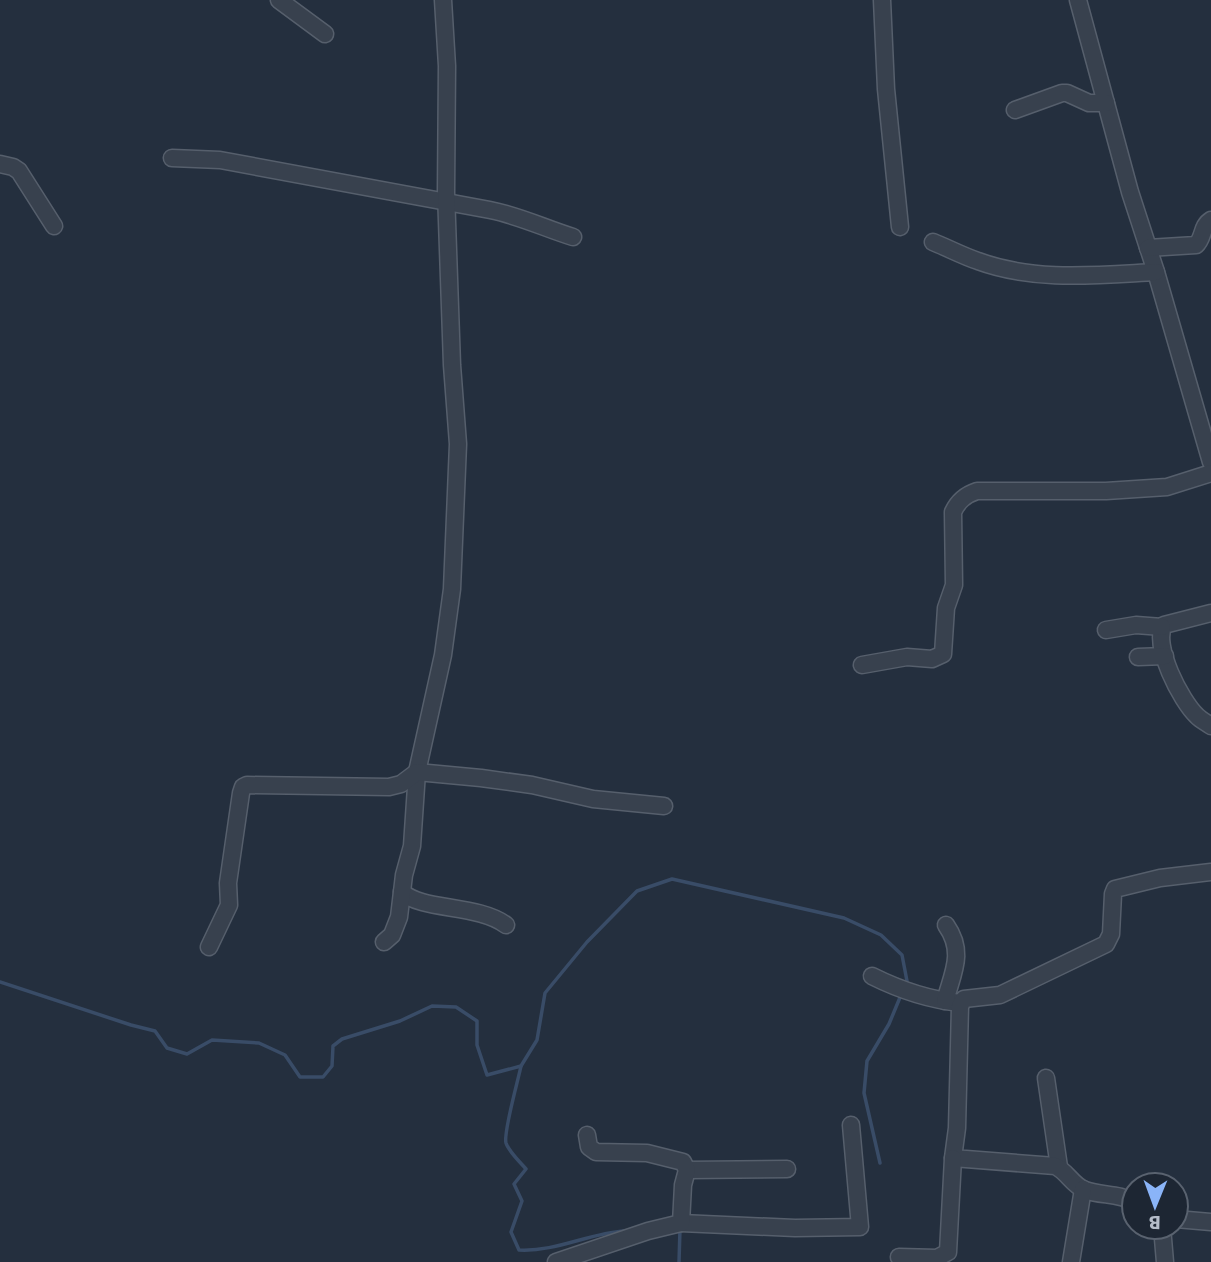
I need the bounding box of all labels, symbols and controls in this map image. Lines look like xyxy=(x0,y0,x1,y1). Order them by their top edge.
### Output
north arrow xyxy=(1120,1171,1190,1241)
text: B xyxy=(1148,1211,1161,1234)

